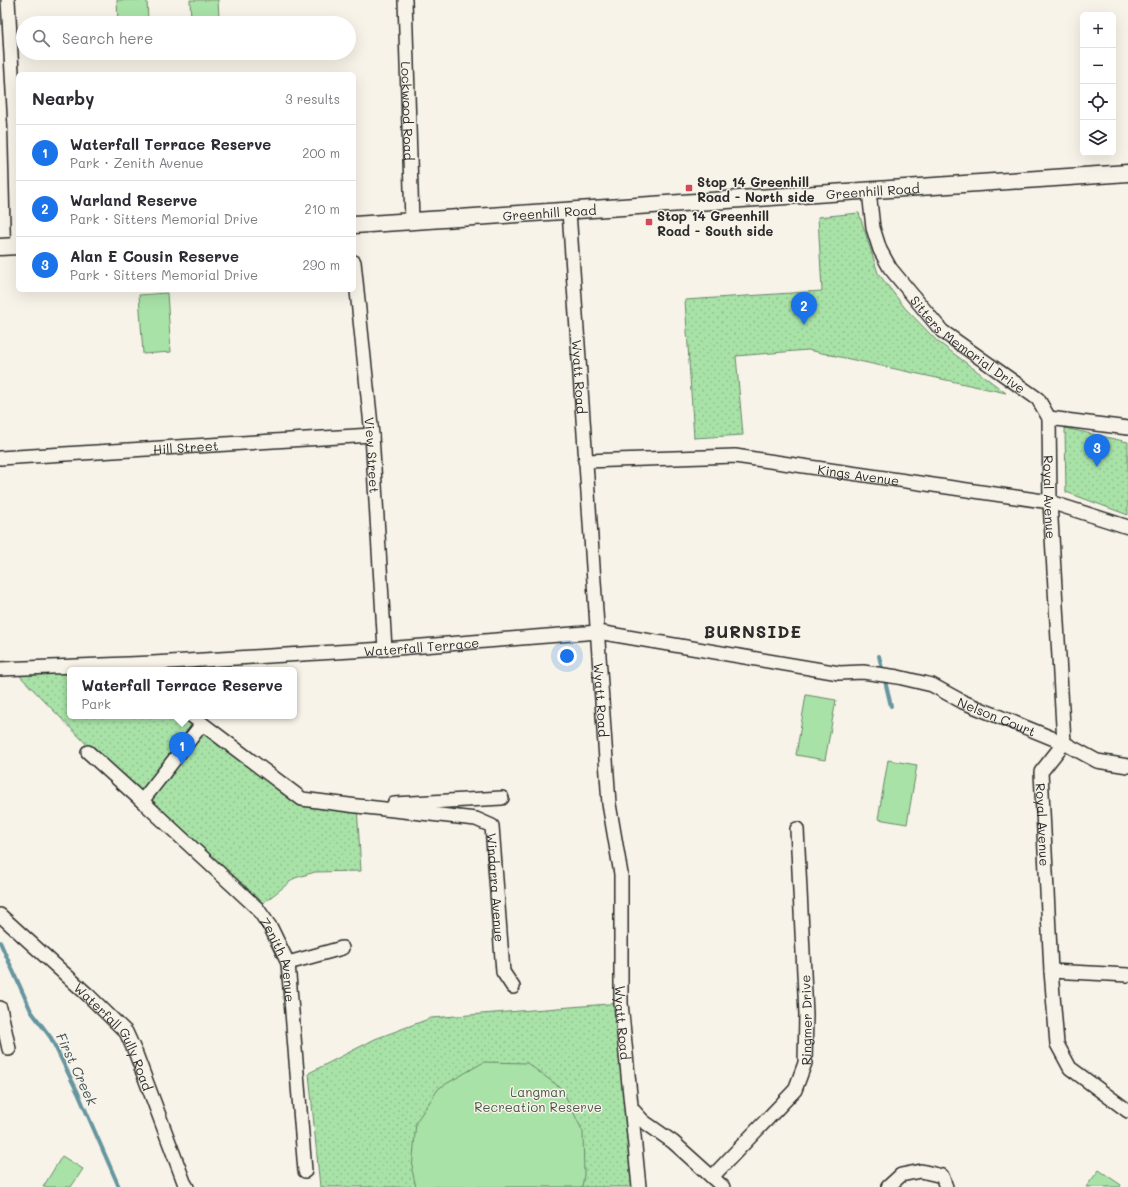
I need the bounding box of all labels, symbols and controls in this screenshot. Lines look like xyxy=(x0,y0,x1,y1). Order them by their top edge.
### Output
map controls xyxy=(1080,12,1116,156)
button: + xyxy=(1080,12,1116,48)
search box xyxy=(16,16,356,60)
icon: search xyxy=(30,27,52,49)
text: Search here xyxy=(62,28,153,48)
button: − xyxy=(1080,48,1116,84)
street label: Lockwood Road xyxy=(398,61,419,161)
button: locate xyxy=(1080,84,1116,120)
text: Nearby xyxy=(32,87,94,109)
text: 3 results xyxy=(285,90,340,107)
button: layers xyxy=(1080,120,1116,156)
text: Waterfall Terrace Reserve xyxy=(70,134,271,154)
text: 1 xyxy=(42,144,48,161)
text: 200 m xyxy=(302,144,340,161)
text: Park · Zenith Avenue xyxy=(70,154,204,171)
place label: Stop 14 Greenhill Road - North side xyxy=(697,173,815,205)
street label: Greenhill Road xyxy=(825,179,920,202)
marker: Stop 14 Greenhill Road - North side xyxy=(684,183,694,193)
text: Warland Reserve xyxy=(70,190,197,210)
text: 2 xyxy=(41,200,49,217)
text: 210 m xyxy=(304,200,340,217)
street label: Greenhill Road xyxy=(502,200,597,223)
place label: Stop 14 Greenhill Road - South side xyxy=(657,207,774,239)
text: Park · Sitters Memorial Drive xyxy=(70,210,258,227)
marker: Stop 14 Greenhill Road - South side xyxy=(644,217,654,227)
text: Alan E Cousin Reserve xyxy=(70,246,239,266)
text: 3 xyxy=(41,256,49,273)
text: 290 m xyxy=(303,256,340,273)
text: Park · Sitters Memorial Drive xyxy=(70,266,258,283)
pin: 2 xyxy=(791,292,817,325)
street label: Sitters Memorial Drive xyxy=(907,292,1029,396)
street label: Wyatt Road xyxy=(569,339,591,414)
street label: View Street xyxy=(362,416,384,494)
pin: 3 xyxy=(1084,434,1110,467)
street label: Hill Street xyxy=(152,436,219,457)
street label: Royal Avenue xyxy=(1041,455,1061,539)
street label: Kings Avenue xyxy=(817,460,900,488)
district label: BURNSIDE xyxy=(704,620,802,642)
street label: Waterfall Terrace xyxy=(363,633,480,659)
your location xyxy=(557,646,577,666)
street label: Wyatt Road xyxy=(591,662,613,738)
popup xyxy=(67,667,297,719)
text: Waterfall Terrace Reserve xyxy=(81,675,283,695)
street label: Nelson Court xyxy=(955,692,1039,739)
text: Park xyxy=(81,695,111,712)
pin: 1 xyxy=(169,732,195,765)
street label: Royal Avenue xyxy=(1033,782,1054,867)
street label: Windarra Avenue xyxy=(484,832,509,943)
street label: Zenith Avenue xyxy=(257,913,300,1003)
street label: Ringmer Drive xyxy=(796,974,815,1066)
street label: Waterfall Gully Road xyxy=(71,979,157,1093)
street label: Wyatt Road xyxy=(613,985,635,1060)
water label: First Creek xyxy=(52,1029,102,1109)
park label: Langman Recreation Reserve xyxy=(474,1083,602,1115)

